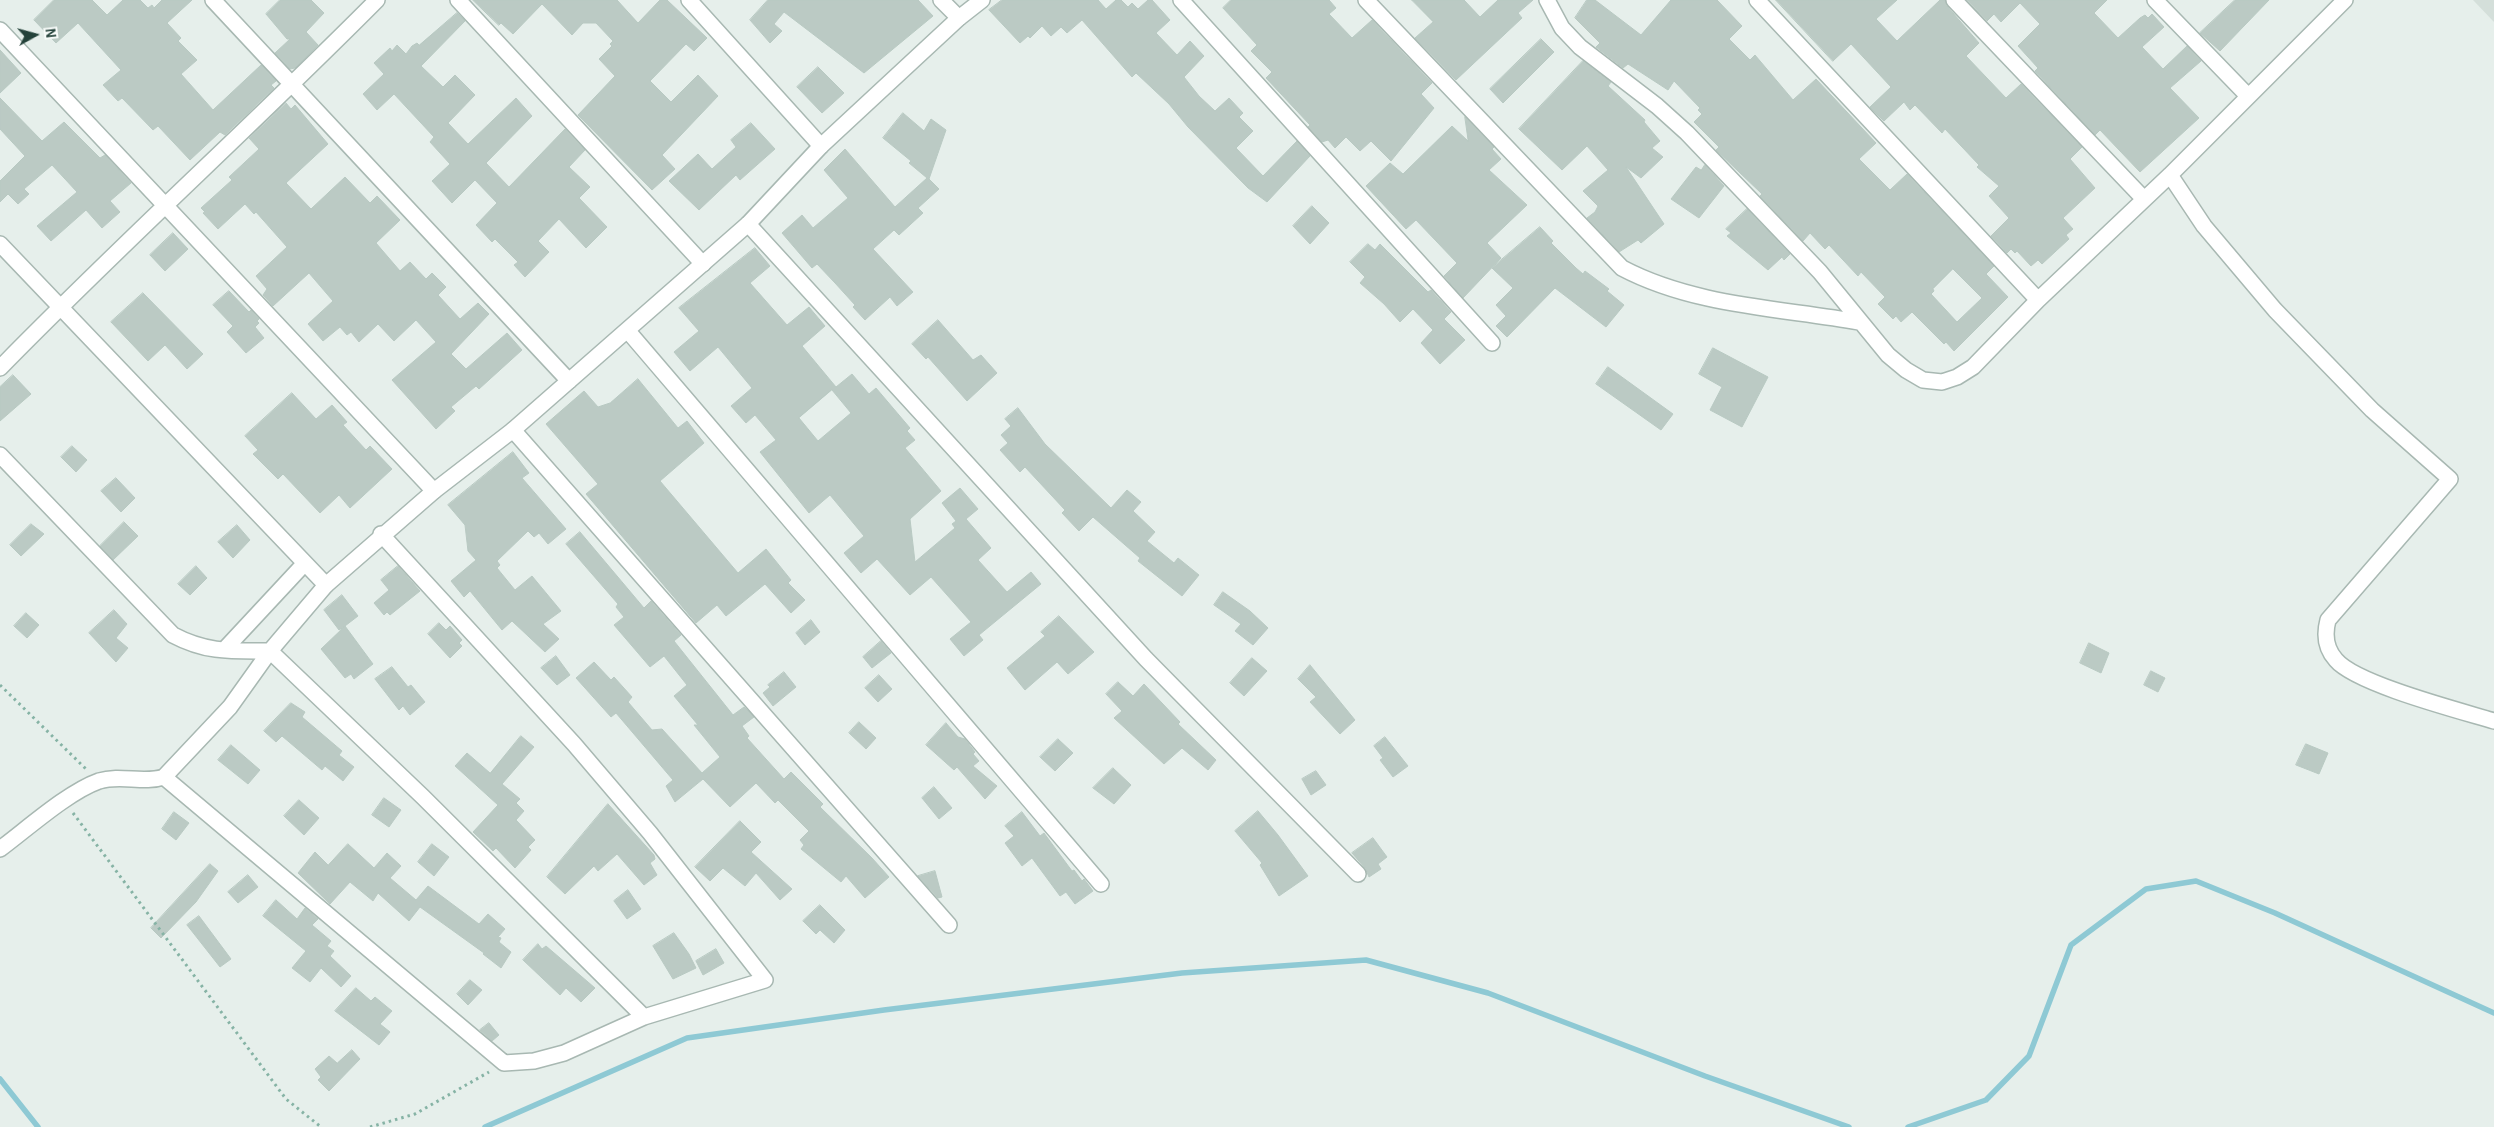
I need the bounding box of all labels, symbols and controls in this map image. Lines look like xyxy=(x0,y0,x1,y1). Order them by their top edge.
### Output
north arrow xyxy=(10,10,60,60)
text: N xyxy=(42,27,57,39)

